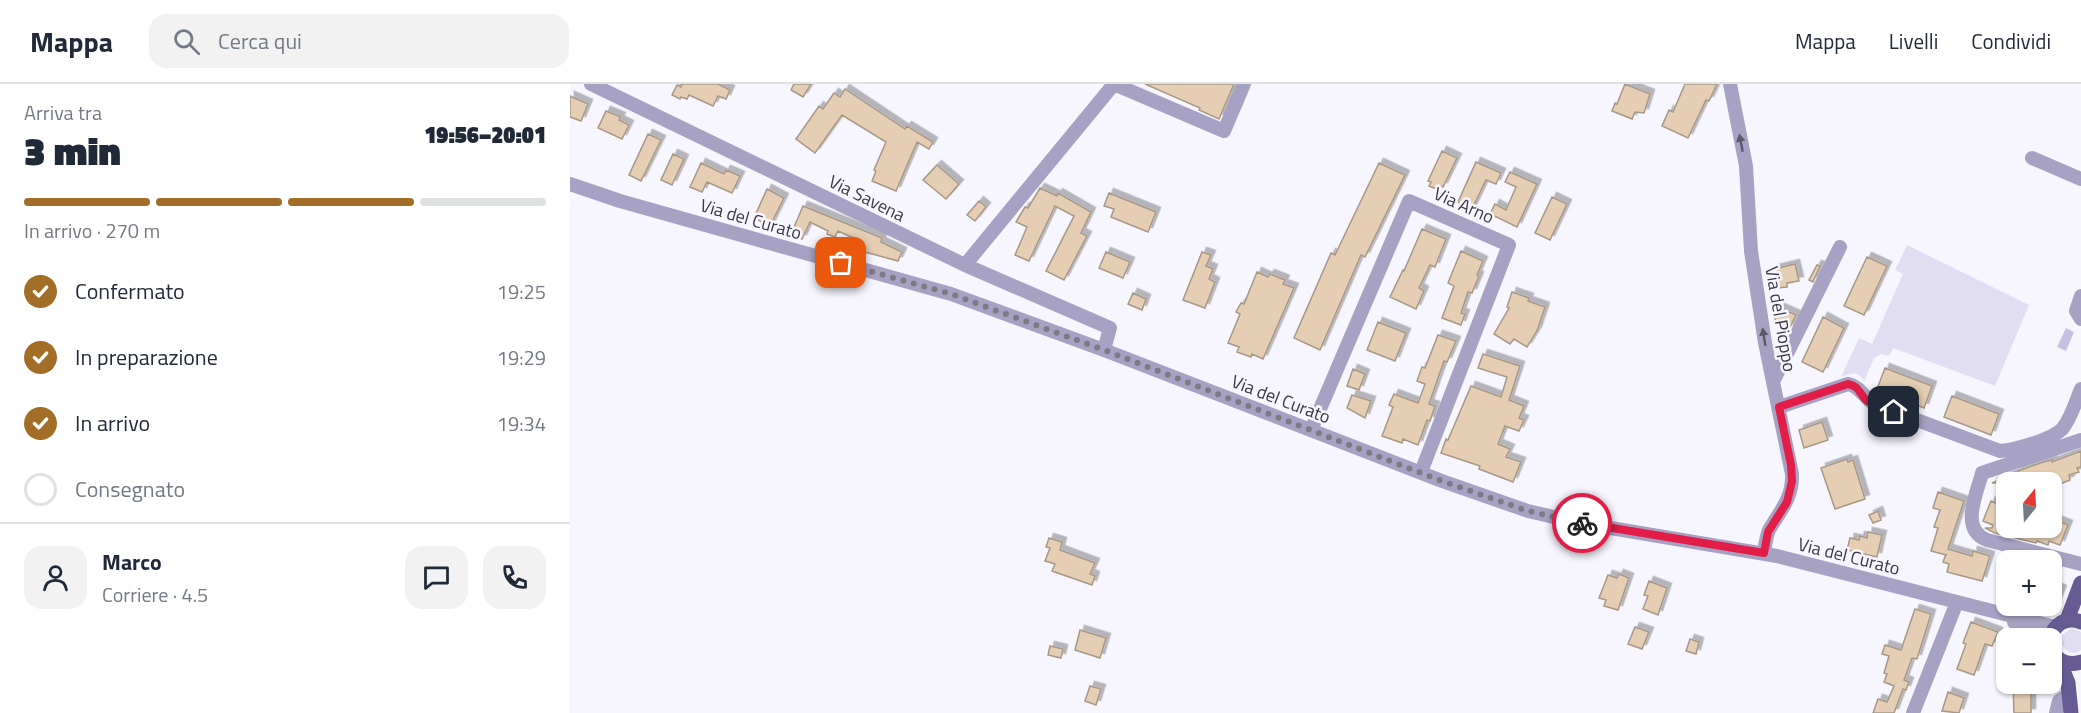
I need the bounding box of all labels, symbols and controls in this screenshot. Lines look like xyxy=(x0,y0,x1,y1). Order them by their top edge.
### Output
search box xyxy=(149,14,569,68)
text: Mappa xyxy=(30,20,113,63)
text: Cerca qui xyxy=(218,24,302,58)
icon: search xyxy=(170,25,203,58)
text: Mappa xyxy=(1795,25,1856,57)
text: Livelli xyxy=(1889,25,1938,57)
text: Condividi xyxy=(1971,25,2051,57)
text: Arriva tra xyxy=(24,97,102,128)
text: 19:56–20:01 xyxy=(424,118,546,152)
text: 3 min xyxy=(24,121,121,180)
one-way arrow xyxy=(1736,133,1745,152)
street label: Via Savena xyxy=(824,168,910,228)
street label: Via Arno xyxy=(1429,180,1499,230)
street label: Via del Curato xyxy=(697,192,805,246)
text: In arrivo · 270 m xyxy=(24,215,160,246)
pin xyxy=(815,237,866,288)
icon: bag xyxy=(824,246,857,279)
street label: Via del Pioppo xyxy=(1758,264,1804,374)
text: Confermato xyxy=(75,274,185,308)
icon: check xyxy=(24,275,57,308)
text: 19:25 xyxy=(497,276,546,307)
one-way arrow xyxy=(1759,327,1768,346)
text: In preparazione xyxy=(75,340,218,374)
icon: check xyxy=(24,341,57,374)
text: 19:29 xyxy=(497,342,546,373)
street label: Via del Curato xyxy=(1227,368,1335,430)
pin xyxy=(1868,386,1919,437)
icon: home xyxy=(1877,395,1910,428)
text: In arrivo xyxy=(75,406,150,440)
icon: check xyxy=(24,407,57,440)
text: 19:34 xyxy=(497,408,546,439)
text: Consegnato xyxy=(75,472,185,506)
north arrow xyxy=(1996,472,2062,538)
map controls xyxy=(1996,472,2062,694)
courier xyxy=(1552,493,1612,553)
icon: bike xyxy=(1566,507,1599,540)
street label: Via del Curato xyxy=(1795,530,1903,582)
text: Marco xyxy=(102,545,162,579)
button: person xyxy=(24,546,87,609)
button: chat xyxy=(405,546,468,609)
button: phone xyxy=(483,546,546,609)
button: + xyxy=(1996,550,2062,616)
text: Corriere · 4.5 xyxy=(102,579,208,610)
button: − xyxy=(1996,628,2062,694)

